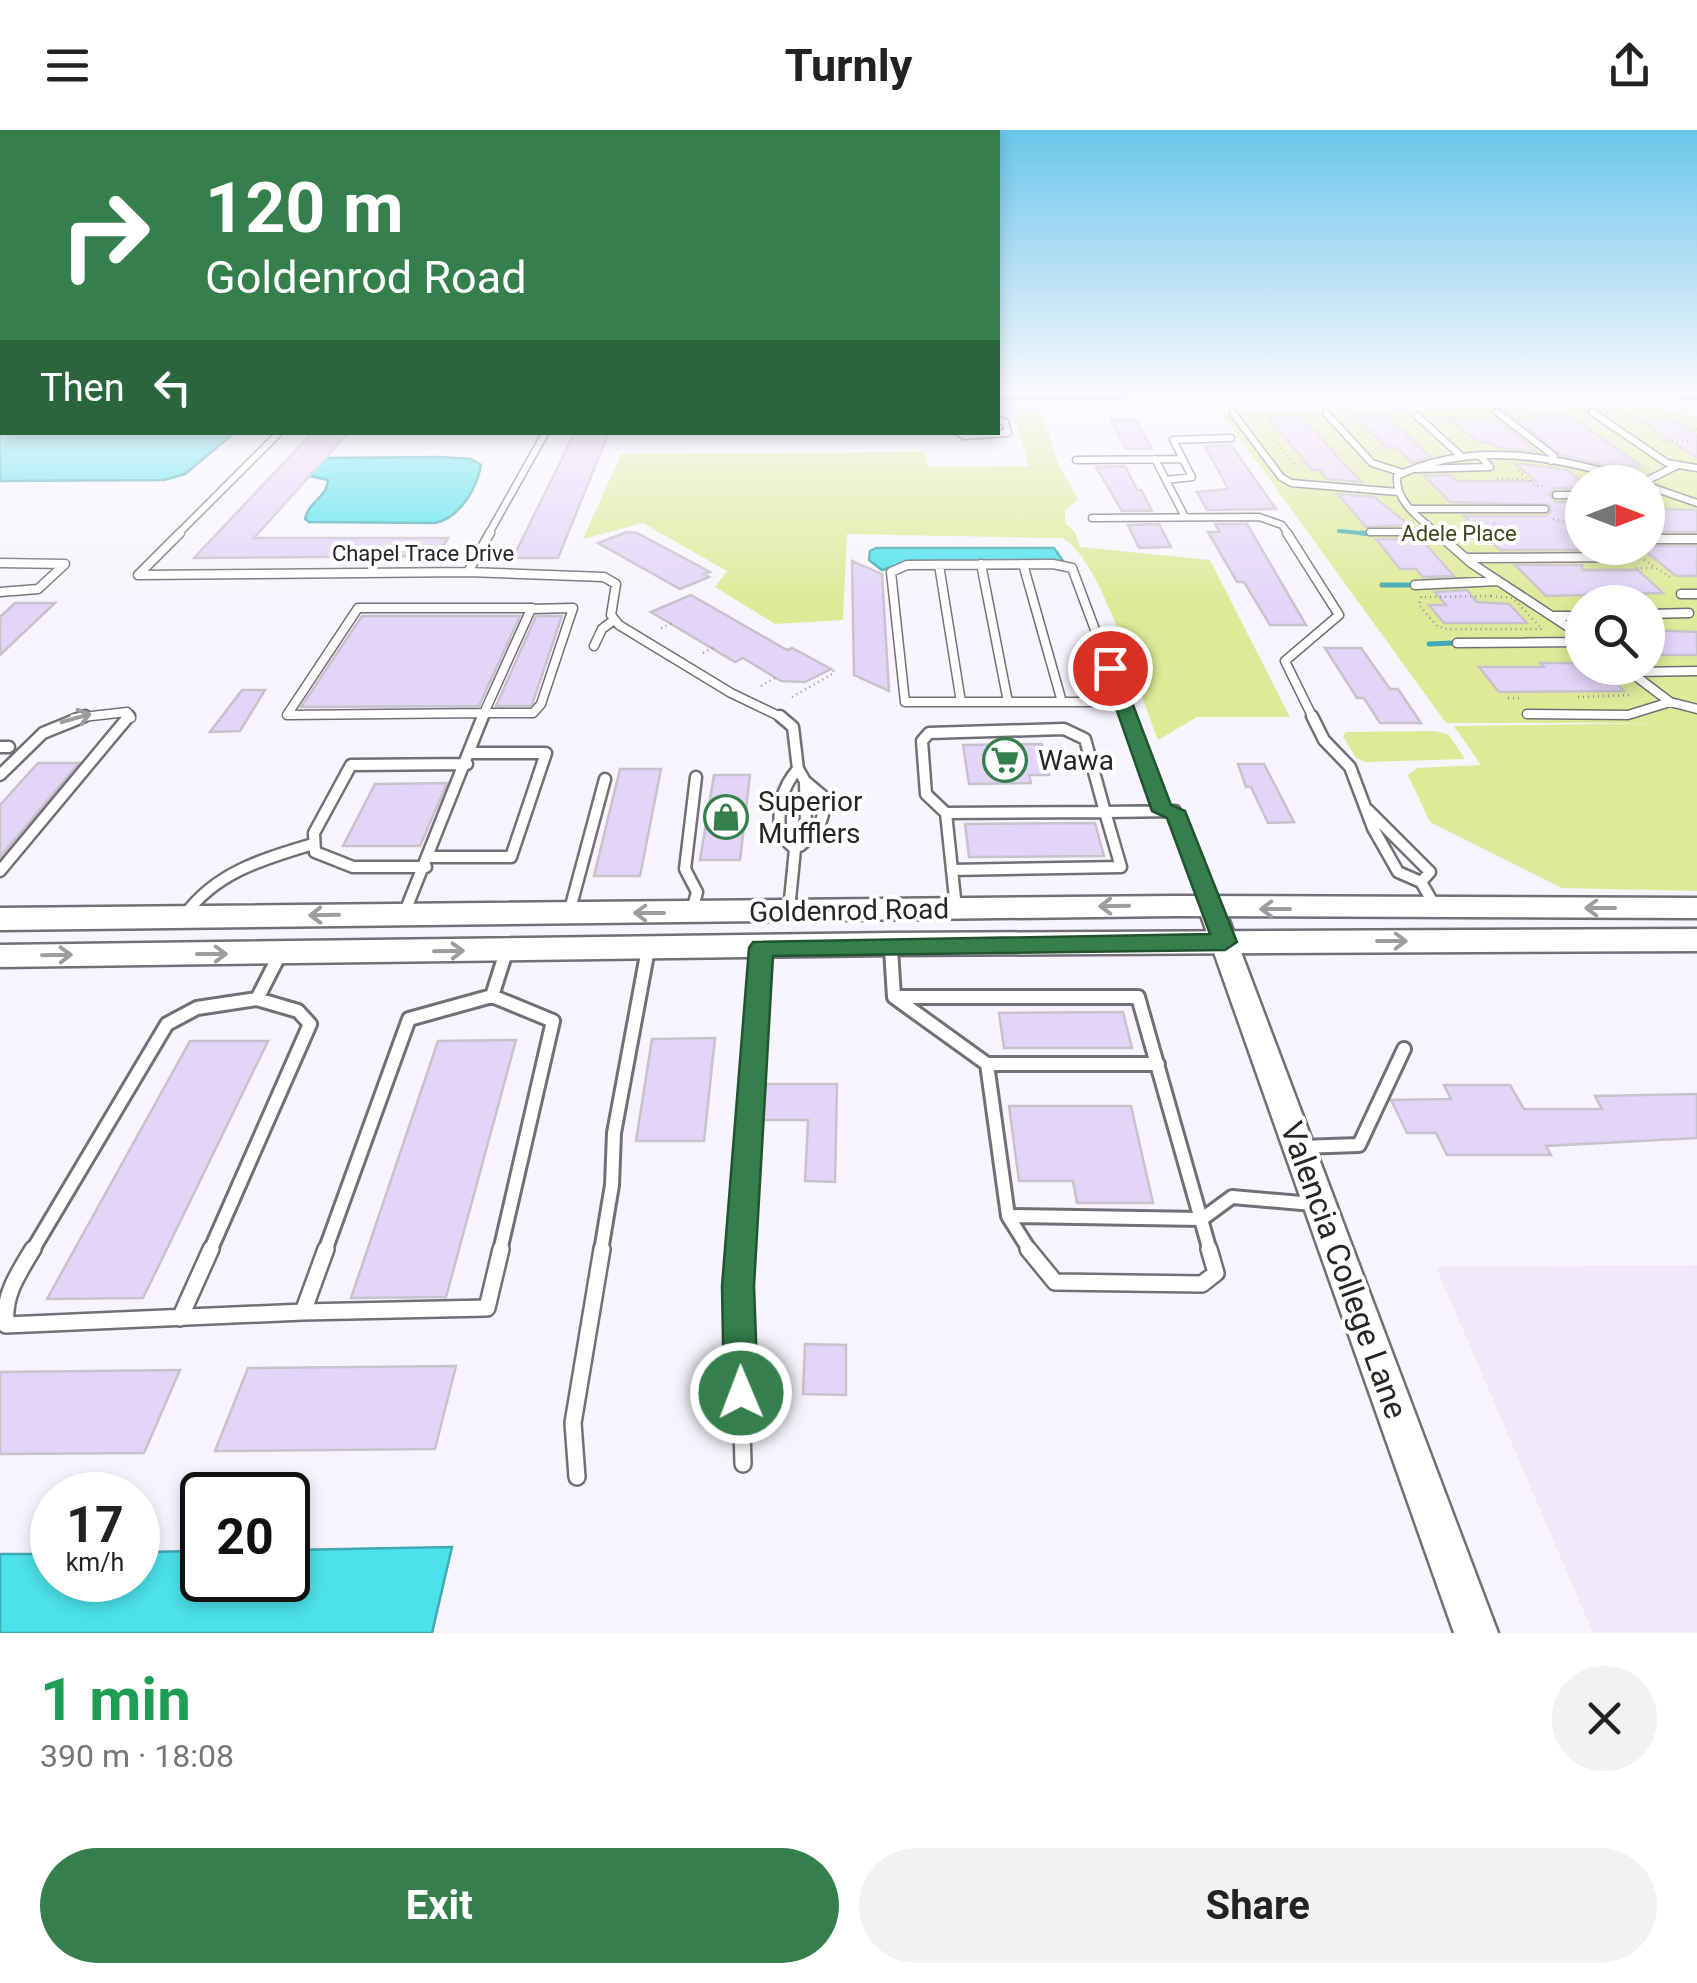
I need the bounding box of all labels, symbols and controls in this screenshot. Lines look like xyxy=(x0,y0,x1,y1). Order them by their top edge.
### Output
icon: menu xyxy=(40,38,95,93)
icon: share xyxy=(1602,38,1657,93)
text: Turnly xyxy=(785,39,912,92)
text: 120 m xyxy=(205,167,404,249)
icon: right xyxy=(40,170,170,300)
text: Goldenrod Road xyxy=(205,251,527,304)
icon: left xyxy=(145,360,200,415)
text: Then xyxy=(40,366,125,410)
north arrow xyxy=(1565,465,1665,565)
map controls xyxy=(1565,465,1665,685)
park label: Adele Place xyxy=(1401,521,1517,546)
street label: Chapel Trace Drive xyxy=(332,541,514,566)
button: search xyxy=(1565,585,1665,685)
pin xyxy=(1068,626,1153,711)
icon: arrive xyxy=(1083,641,1138,696)
one-way arrow xyxy=(60,708,91,726)
supermarket icon: Wawa xyxy=(982,737,1028,783)
place label: Wawa xyxy=(1038,744,1114,777)
place label: Superior Mufflers xyxy=(758,785,863,850)
shop icon: Superior Mufflers xyxy=(703,794,749,840)
street label: Goldenrod Road xyxy=(749,892,949,929)
one-way arrow xyxy=(1098,897,1130,916)
one-way arrow xyxy=(1584,898,1616,918)
one-way arrow xyxy=(1259,900,1292,918)
one-way arrow xyxy=(633,903,665,922)
one-way arrow xyxy=(308,906,340,925)
one-way arrow xyxy=(1376,932,1408,950)
one-way arrow xyxy=(432,942,464,960)
one-way arrow xyxy=(195,944,227,963)
one-way arrow xyxy=(41,946,73,965)
street label: Valencia College Lane xyxy=(1273,1116,1415,1424)
position arrow xyxy=(689,1341,793,1445)
speed limit sign: 20 xyxy=(180,1472,310,1602)
text: 17 xyxy=(66,1496,124,1554)
text: km/h xyxy=(66,1548,124,1577)
text: 1 min xyxy=(40,1664,191,1735)
button: close xyxy=(1552,1666,1657,1771)
text: 390 m · 18:08 xyxy=(40,1737,234,1775)
button: Exit xyxy=(40,1848,839,1963)
button: Share xyxy=(859,1848,1657,1963)

